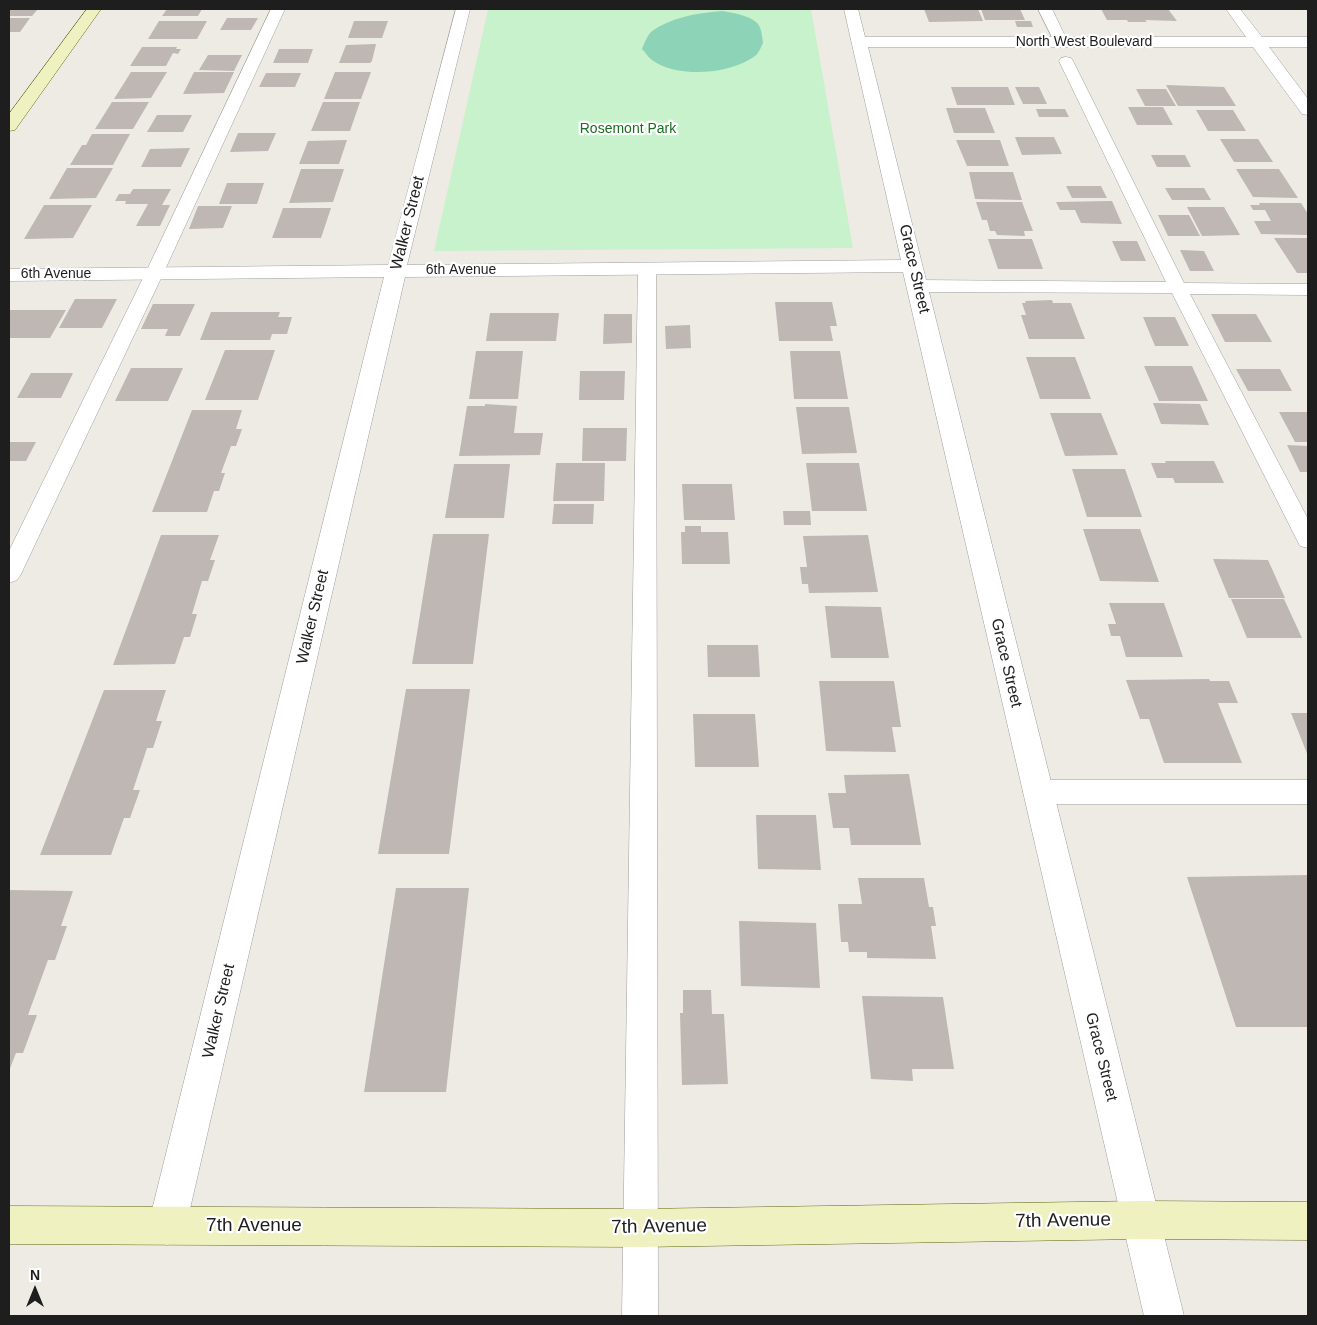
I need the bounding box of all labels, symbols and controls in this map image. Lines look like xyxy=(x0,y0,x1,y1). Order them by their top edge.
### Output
street label: North West Boulevard xyxy=(1016,34,1152,50)
park label: Rosemont Park xyxy=(580,121,676,137)
street label: Walker Street xyxy=(387,174,429,272)
street label: Grace Street xyxy=(894,223,934,315)
street label: 6th Avenue xyxy=(426,262,496,278)
street label: 6th Avenue xyxy=(21,266,91,282)
street label: Walker Street xyxy=(293,568,333,666)
street label: Grace Street xyxy=(986,617,1026,709)
street label: Walker Street xyxy=(199,962,239,1060)
street label: Grace Street xyxy=(1081,1011,1121,1103)
street label: 7th Avenue xyxy=(1015,1209,1111,1233)
street label: 7th Avenue xyxy=(206,1215,302,1237)
street label: 7th Avenue xyxy=(611,1215,707,1239)
north arrow xyxy=(10,1265,60,1315)
text: N xyxy=(30,1267,40,1283)

